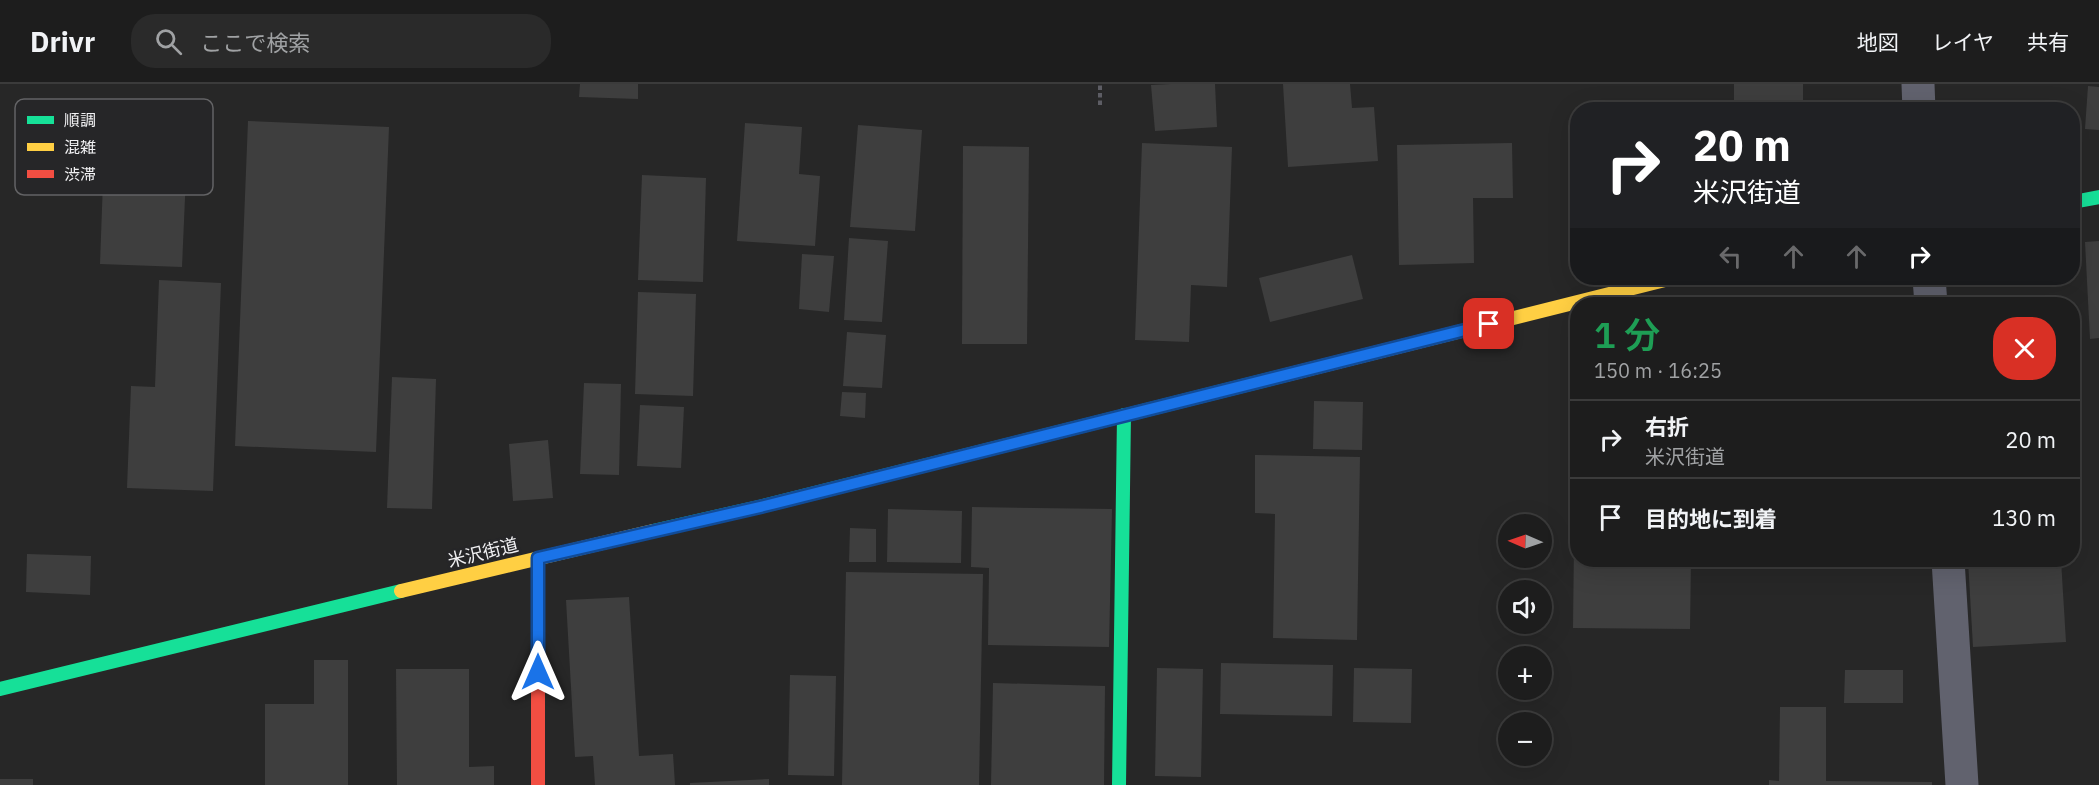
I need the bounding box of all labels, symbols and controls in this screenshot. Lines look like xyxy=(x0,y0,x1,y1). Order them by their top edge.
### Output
search box xyxy=(131,14,551,68)
text: Drivr xyxy=(30,23,95,60)
icon: search xyxy=(152,25,185,58)
text: ここで検索 xyxy=(200,28,310,57)
text: 地図 xyxy=(1857,28,1899,56)
text: レイヤ xyxy=(1932,28,1994,56)
text: 共有 xyxy=(2027,28,2069,56)
legend xyxy=(15,99,213,195)
text: 順調 xyxy=(64,110,96,130)
text: 20 m xyxy=(1693,118,1791,173)
icon: right xyxy=(1594,126,1672,204)
text: 混雑 xyxy=(64,137,96,157)
text: 渋滞 xyxy=(64,164,96,184)
text: 米沢街道 xyxy=(1693,174,1801,209)
icon: left xyxy=(1714,240,1747,273)
icon: ahead xyxy=(1777,240,1810,273)
icon: ahead xyxy=(1840,240,1873,273)
icon: right xyxy=(1903,240,1936,273)
pin xyxy=(1463,298,1514,349)
icon: arrive xyxy=(1472,307,1505,340)
text: 1 分 xyxy=(1594,311,1660,358)
button: close xyxy=(1993,317,2056,380)
text: 150 m · 16:25 xyxy=(1594,357,1722,384)
text: 右折 xyxy=(1645,412,1689,441)
icon: right xyxy=(1594,423,1627,456)
text: 20 m xyxy=(2005,425,2056,454)
text: 米沢街道 xyxy=(1645,443,1725,470)
icon: arrive xyxy=(1594,501,1627,534)
text: 130 m xyxy=(1992,503,2056,532)
text: 目的地に到着 xyxy=(1645,504,1777,533)
north arrow xyxy=(1498,514,1552,568)
map controls xyxy=(1498,514,1552,766)
street label: 米沢街道 xyxy=(445,533,521,572)
button: sound xyxy=(1498,580,1552,634)
position arrow xyxy=(506,640,570,704)
button: + xyxy=(1498,646,1552,700)
button: − xyxy=(1498,712,1552,766)

